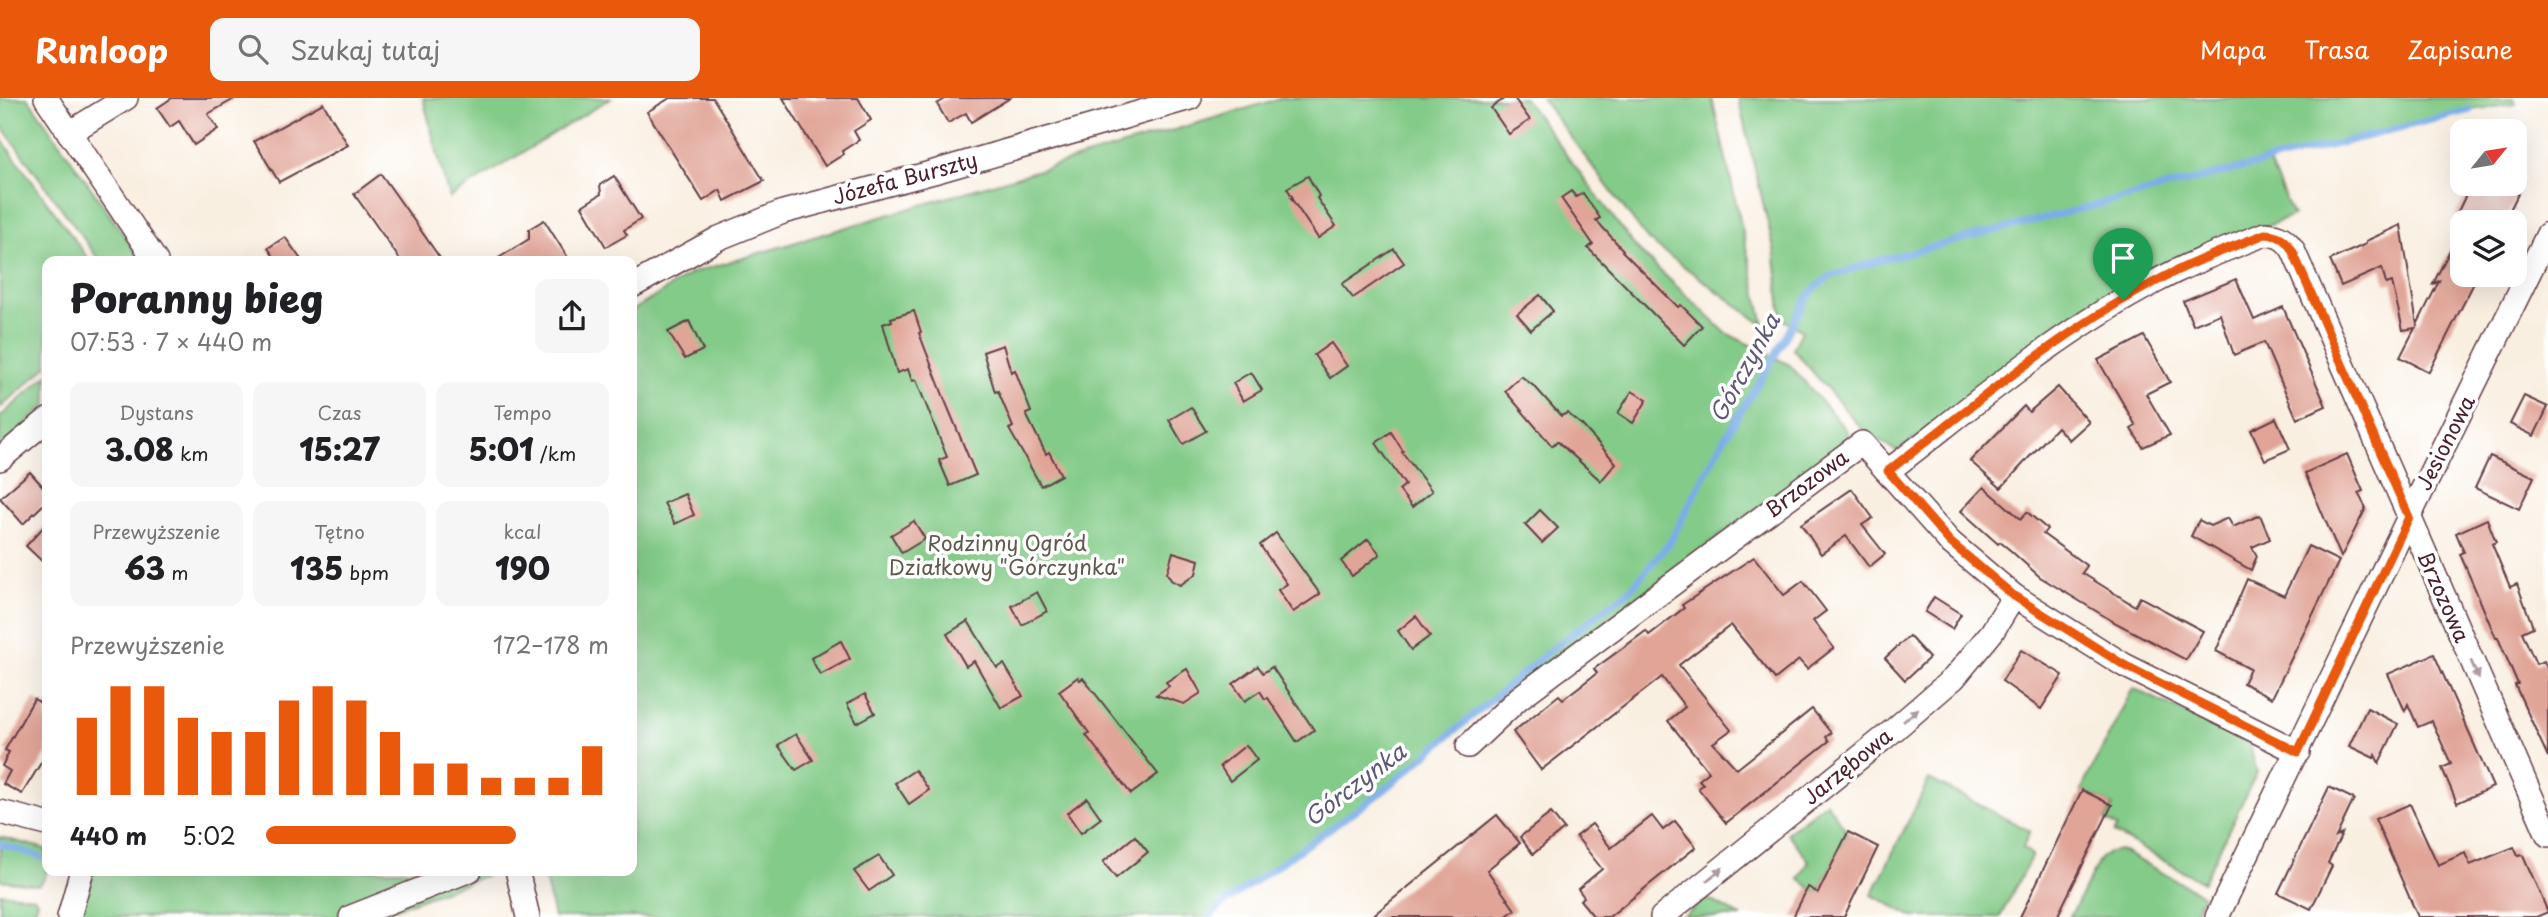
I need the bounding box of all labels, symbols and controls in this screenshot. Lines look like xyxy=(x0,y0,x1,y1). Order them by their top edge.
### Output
search box xyxy=(210,18,700,81)
text: Runloop xyxy=(35,24,168,74)
icon: search xyxy=(234,30,272,68)
text: Szukaj tutaj xyxy=(290,30,440,69)
text: Mapa xyxy=(2200,31,2266,67)
text: Trasa xyxy=(2304,31,2369,67)
text: Zapisane xyxy=(2407,31,2513,67)
north arrow xyxy=(2450,119,2527,196)
map controls xyxy=(2450,119,2527,287)
street label: Józefa Burszty xyxy=(828,142,981,212)
button: layers xyxy=(2450,210,2527,287)
pin xyxy=(2093,228,2153,300)
icon: arrive xyxy=(2104,239,2142,277)
text: Poranny bieg xyxy=(70,269,323,326)
button: share xyxy=(535,279,609,353)
water label: Górczynka xyxy=(1699,306,1788,428)
text: 07:53 · 7 × 440 m xyxy=(70,324,272,359)
street label: Jesionowa xyxy=(2407,389,2482,495)
text: Dystans xyxy=(119,398,194,426)
text: Czas xyxy=(317,398,362,426)
text: Tempo xyxy=(493,398,552,426)
text: 3.08 xyxy=(104,426,174,471)
text: 15:27 xyxy=(299,426,380,471)
text: 5:01 xyxy=(469,426,534,471)
text: km xyxy=(174,439,209,467)
text: /km xyxy=(534,439,576,467)
street label: Brzozowa xyxy=(1757,440,1854,524)
text: Przewyższenie xyxy=(93,517,220,545)
text: Tętno xyxy=(314,517,365,545)
text: kcal xyxy=(504,517,541,545)
park label: Rodzinny Ogród Działkowy "Górczynka" xyxy=(889,526,1125,582)
text: 63 xyxy=(125,545,165,590)
text: 135 xyxy=(290,545,343,590)
text: 190 xyxy=(495,545,550,590)
street label: Brzozowa xyxy=(2410,545,2479,647)
text: m xyxy=(165,558,188,586)
text: bpm xyxy=(343,558,389,586)
text: Przewyższenie xyxy=(70,627,225,662)
text: 172–178 m xyxy=(493,627,609,662)
one-way arrow xyxy=(2470,659,2481,680)
one-way arrow xyxy=(1902,708,1919,723)
street label: Jarzębowa xyxy=(1795,719,1898,811)
water label: Górczynka xyxy=(1296,733,1413,834)
text: 440 m xyxy=(70,818,147,853)
text: 5:02 xyxy=(182,818,236,853)
one-way arrow xyxy=(1706,867,1723,882)

